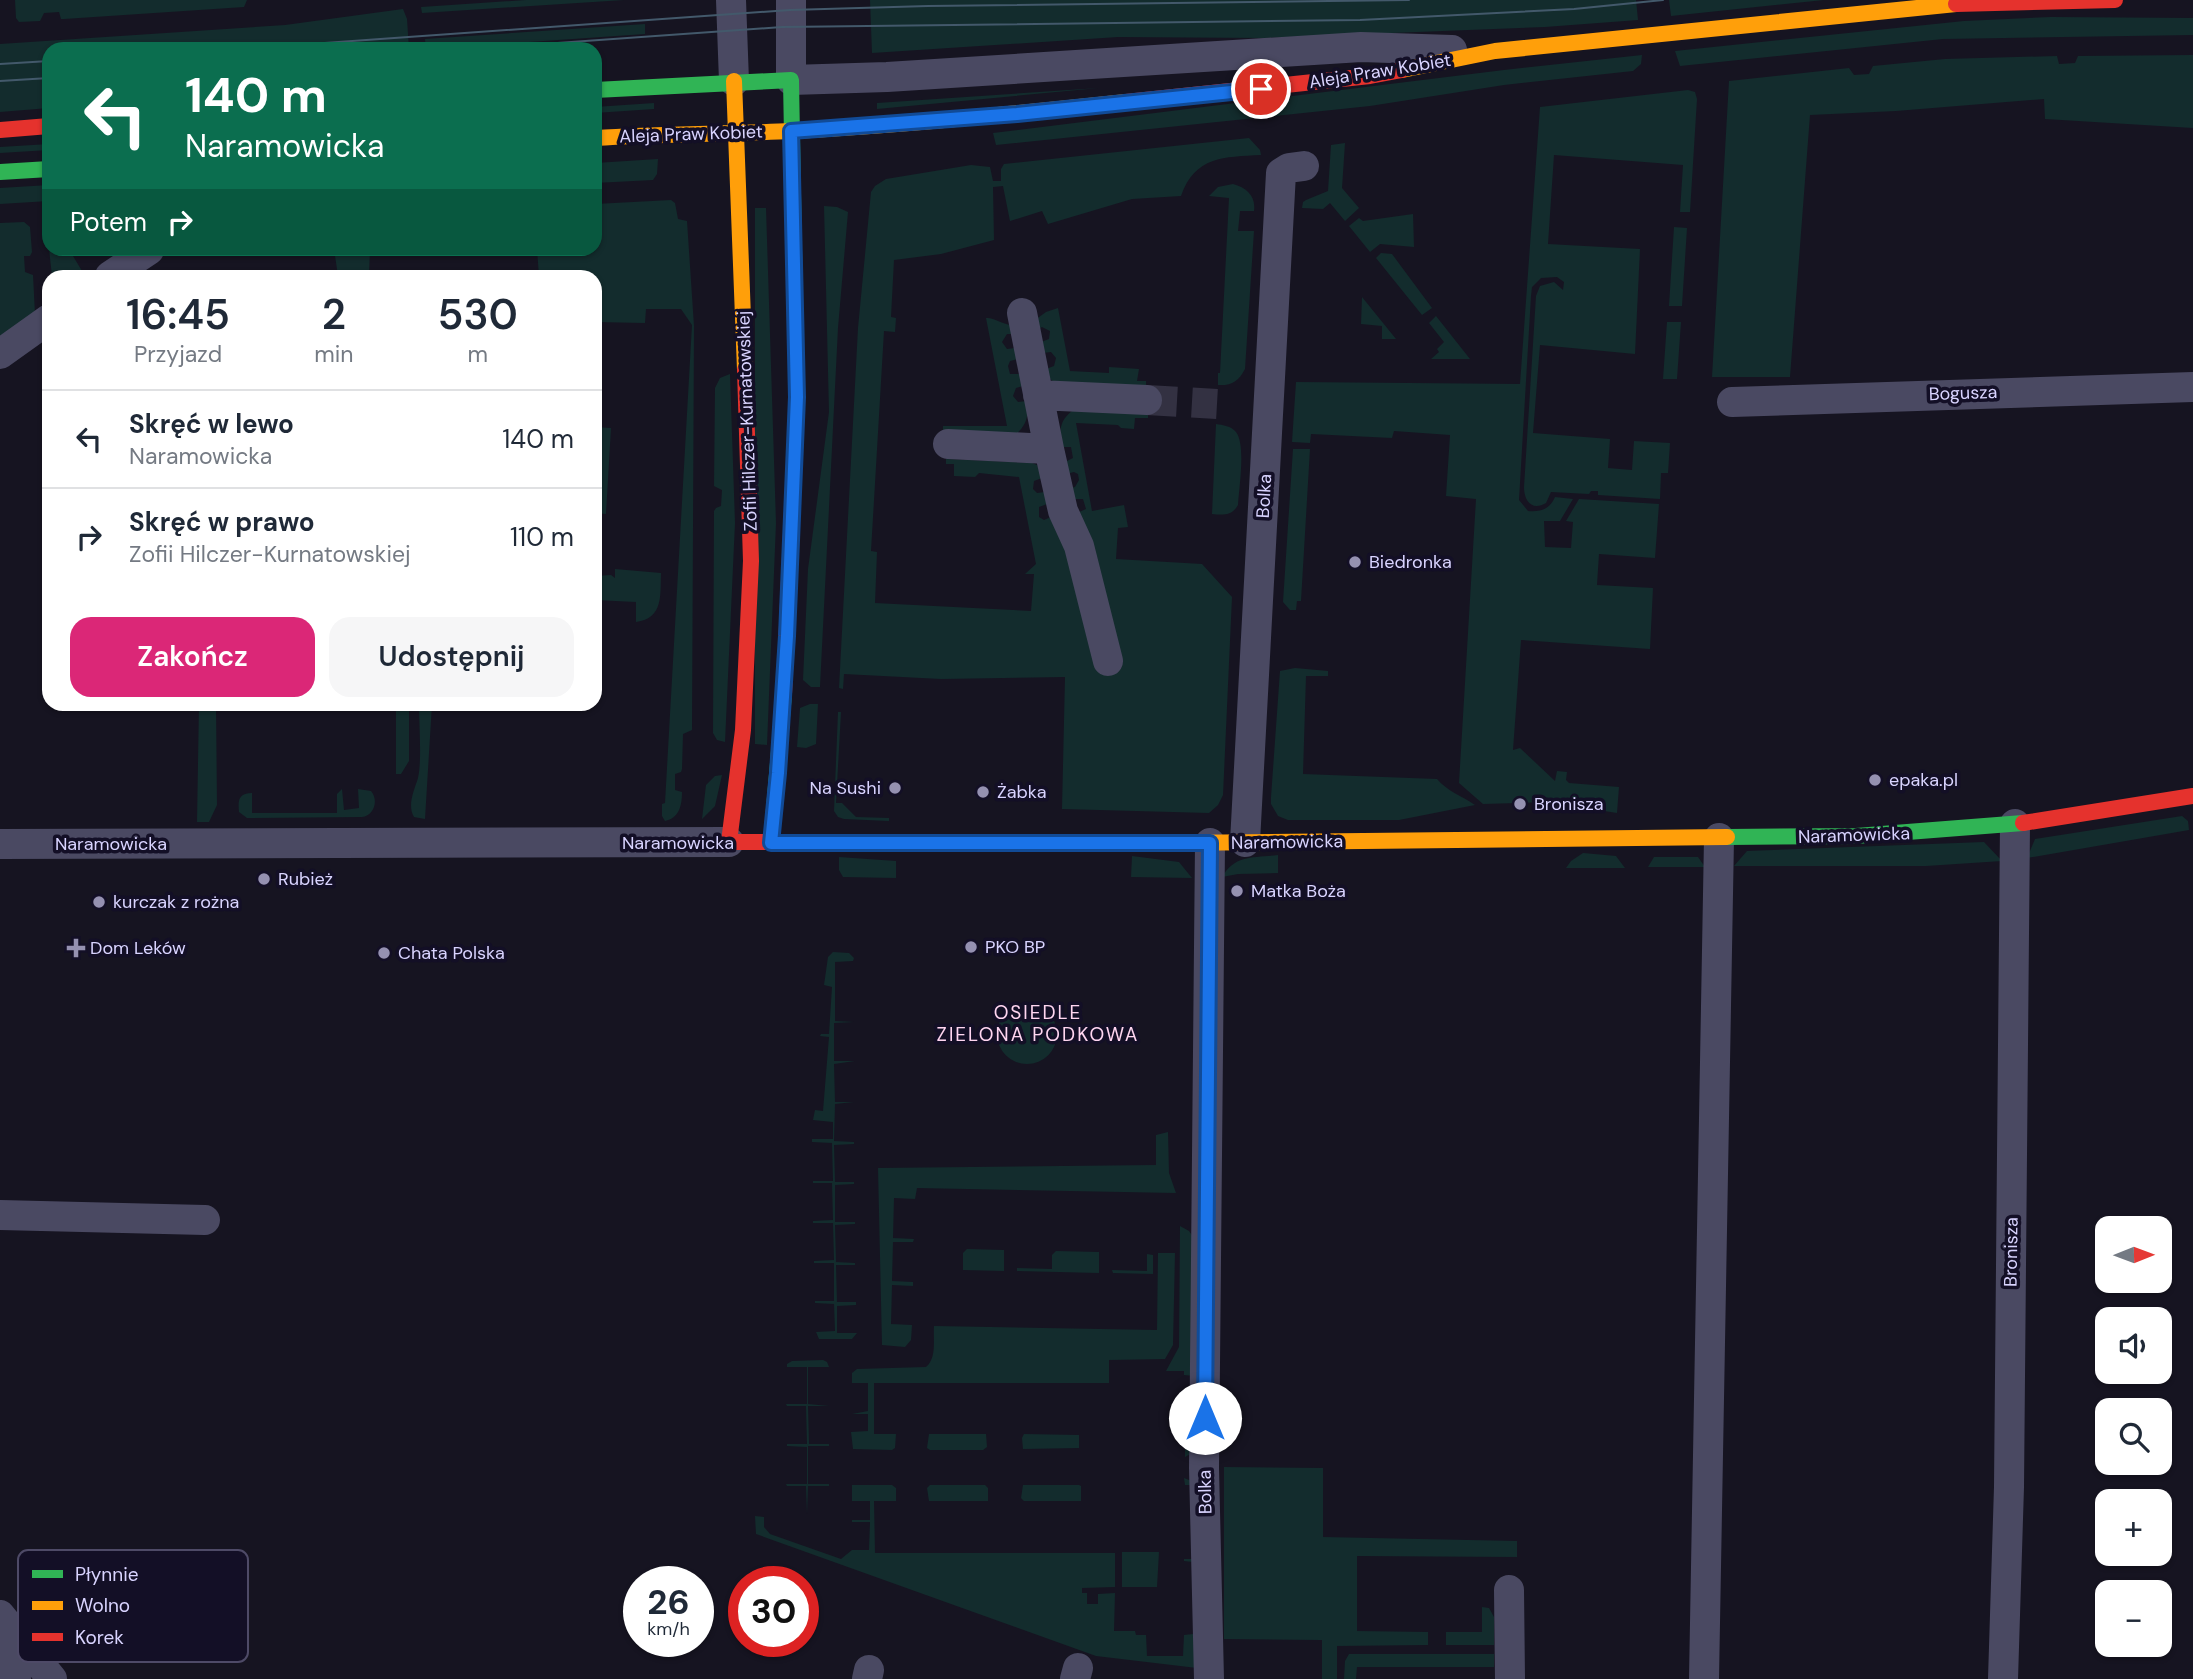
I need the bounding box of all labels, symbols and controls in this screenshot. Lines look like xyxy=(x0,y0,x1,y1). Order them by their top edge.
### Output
street label: Aleja Praw Kobiet xyxy=(1307,48,1453,94)
pin xyxy=(1231,59,1291,119)
text: 140 m xyxy=(185,63,327,127)
icon: left xyxy=(70,70,161,161)
icon: arrive xyxy=(1242,70,1280,108)
street label: Aleja Praw Kobiet xyxy=(619,120,763,148)
text: Naramowicka xyxy=(185,125,384,167)
icon: right xyxy=(161,203,199,241)
text: Potem xyxy=(70,205,147,239)
text: 16:45 xyxy=(126,287,230,342)
text: 2 xyxy=(322,287,346,342)
text: 530 xyxy=(437,287,518,342)
street label: Zofii Hilczer-Kurnatowskiej xyxy=(731,310,763,532)
text: Przyjazd xyxy=(134,339,222,369)
text: min xyxy=(314,339,353,369)
text: m xyxy=(467,339,488,369)
street label: Bogusza xyxy=(1928,380,1998,406)
text: Skręć w lewo xyxy=(129,407,294,441)
icon: left xyxy=(70,420,108,458)
text: 140 m xyxy=(502,422,574,456)
text: Naramowicka xyxy=(129,441,272,471)
street label: Bolka xyxy=(1251,473,1277,519)
text: Skręć w prawo xyxy=(129,505,315,539)
icon: right xyxy=(70,518,108,556)
text: 110 m xyxy=(510,520,574,554)
text: Zofii Hilczer-Kurnatowskiej xyxy=(129,539,411,569)
place label: Biedronka xyxy=(1369,550,1452,574)
marker: Biedronka xyxy=(1347,554,1363,570)
button: Zakończ xyxy=(70,617,315,697)
button: Udostępnij xyxy=(329,617,574,697)
place label: epaka.pl xyxy=(1889,768,1958,792)
marker: epaka.pl xyxy=(1867,772,1883,788)
place label: Na Sushi xyxy=(810,776,881,800)
marker: Na Sushi xyxy=(887,780,903,796)
place label: Żabka xyxy=(997,780,1047,804)
marker: Żabka xyxy=(975,784,991,800)
place label: Bronisza xyxy=(1534,792,1604,816)
marker: Bronisza xyxy=(1512,796,1528,812)
street label: Naramowicka xyxy=(1798,821,1910,849)
street label: Naramowicka xyxy=(1231,829,1343,855)
street label: Naramowicka xyxy=(622,831,734,855)
street label: Naramowicka xyxy=(55,832,167,856)
place label: Rubież xyxy=(278,867,333,891)
marker: Rubież xyxy=(256,871,272,887)
place label: Matka Boża xyxy=(1251,879,1346,903)
marker: Matka Boża xyxy=(1229,883,1245,899)
place label: kurczak z rożna xyxy=(113,890,239,914)
marker: kurczak z rożna xyxy=(91,894,107,910)
place label: PKO BP xyxy=(985,935,1045,959)
place label: Dom Leków xyxy=(90,936,186,960)
marker: PKO BP xyxy=(963,939,979,955)
marker: Dom Leków xyxy=(68,940,84,956)
place label: Chata Polska xyxy=(398,941,505,965)
marker: Chata Polska xyxy=(376,945,392,961)
district label: OSIEDLE ZIELONA PODKOWA xyxy=(937,1000,1139,1047)
north arrow xyxy=(2095,1216,2172,1293)
map controls xyxy=(2095,1216,2172,1657)
street label: Bronisza xyxy=(1998,1217,2024,1287)
button: sound xyxy=(2095,1307,2172,1384)
position arrow xyxy=(1168,1381,1242,1455)
button: search xyxy=(2095,1398,2172,1475)
street label: Bolka xyxy=(1193,1470,1217,1514)
button: + xyxy=(2095,1489,2172,1566)
legend xyxy=(18,1550,248,1662)
text: Płynnie xyxy=(75,1562,139,1587)
speed limit sign: 30 xyxy=(728,1566,819,1657)
text: 26 xyxy=(647,1579,690,1625)
button: − xyxy=(2095,1580,2172,1657)
text: Wolno xyxy=(75,1593,130,1618)
text: km/h xyxy=(647,1617,690,1641)
text: Korek xyxy=(75,1625,124,1650)

